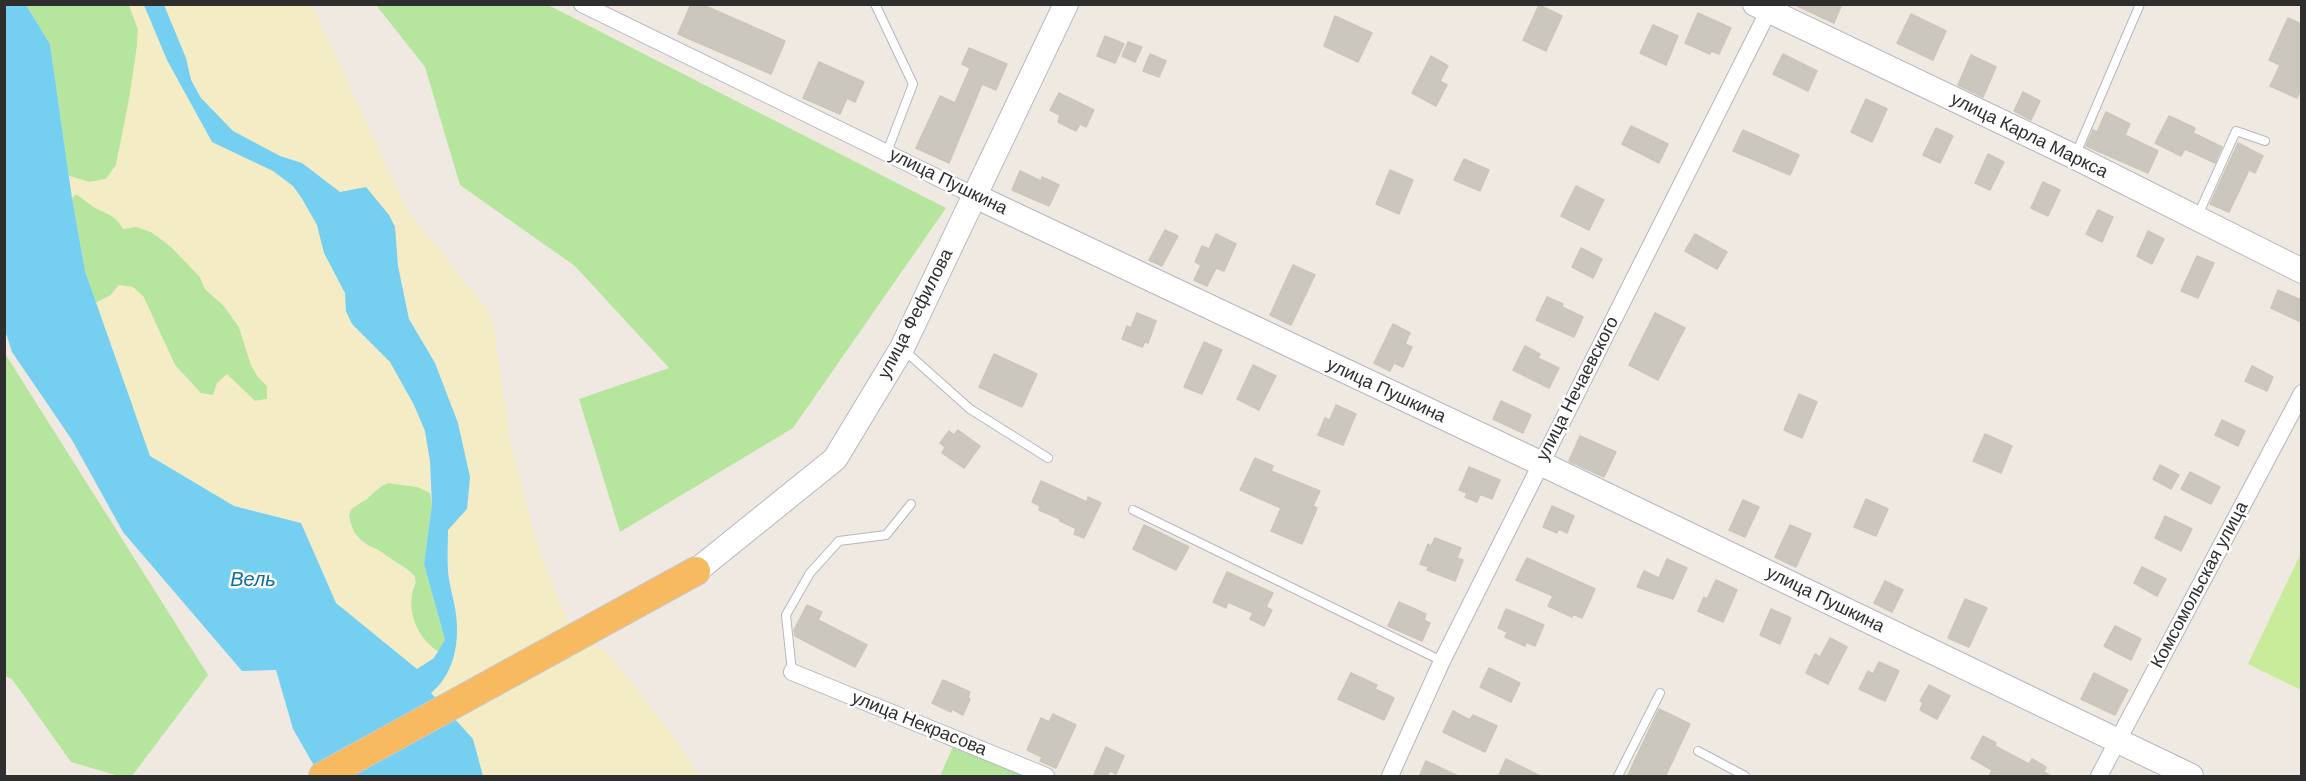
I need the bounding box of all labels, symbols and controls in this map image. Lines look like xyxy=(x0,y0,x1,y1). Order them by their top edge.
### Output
street label: улица Карла Маркса xyxy=(1947,89,2111,183)
street label: улица Пушкина xyxy=(885,144,1011,220)
street label: улица Фефилова xyxy=(874,245,958,383)
street label: улица Нечаевского xyxy=(1532,313,1624,465)
street label: улица Пушкина xyxy=(1323,354,1449,428)
street label: Комсомольская улица xyxy=(2147,498,2253,672)
street label: улица Пушкина xyxy=(1762,562,1888,638)
water label: Вель xyxy=(230,568,276,592)
street label: улица Некрасова xyxy=(848,687,990,761)

